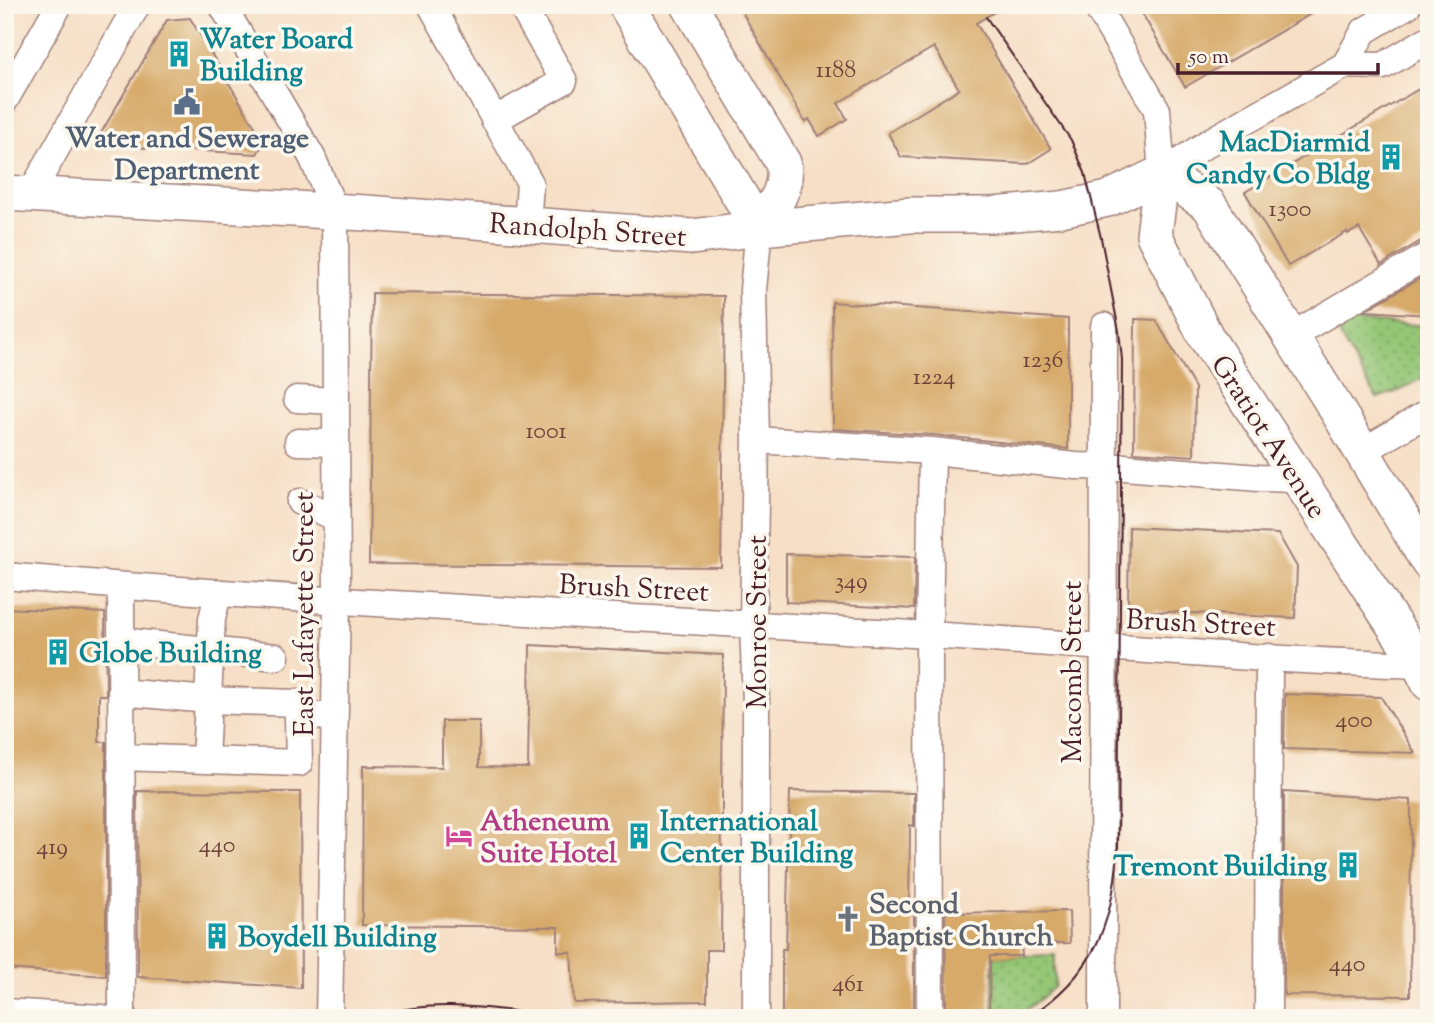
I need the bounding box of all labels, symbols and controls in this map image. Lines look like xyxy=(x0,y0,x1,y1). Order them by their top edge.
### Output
place label: Water Board Building xyxy=(200,21,353,93)
scale bar xyxy=(1178,32,1378,76)
building icon: Water Board Building xyxy=(164,39,194,69)
text: 50 m xyxy=(1188,43,1229,73)
house number: 1188 xyxy=(816,54,856,88)
public building icon: Water and Sewerage Department xyxy=(172,87,202,117)
place label: Water and Sewerage Department xyxy=(65,120,309,192)
place label: MacDiarmid Candy Co Bldg xyxy=(1186,124,1370,196)
building icon: MacDiarmid Candy Co Bldg xyxy=(1376,142,1406,172)
house number: 1300 xyxy=(1268,193,1312,227)
street label: Randolph Street xyxy=(488,205,688,259)
house number: 1236 xyxy=(1023,344,1063,378)
street label: Gratiot Avenue xyxy=(1200,348,1335,527)
house number: 1224 xyxy=(913,361,955,395)
house number: 1001 xyxy=(525,415,567,449)
street label: East Lafayette Street xyxy=(286,491,326,737)
street label: Monroe Street xyxy=(739,535,779,709)
house number: 349 xyxy=(834,565,868,599)
street label: Brush Street xyxy=(558,566,710,614)
street label: Macomb Street xyxy=(1054,580,1094,763)
street label: Brush Street xyxy=(1125,601,1277,649)
place label: Globe Building xyxy=(79,635,262,675)
building icon: Globe Building xyxy=(43,637,73,667)
house number: 400 xyxy=(1335,704,1373,738)
place label: Atheneum Suite Hotel xyxy=(480,803,617,875)
place label: International Center Building xyxy=(660,803,853,875)
hotel icon: Atheneum Suite Hotel xyxy=(444,821,474,851)
building icon: International Center Building xyxy=(624,821,654,851)
house number: 440 xyxy=(199,829,235,863)
house number: 419 xyxy=(36,831,68,865)
place label: Tremont Building xyxy=(1113,848,1327,888)
building icon: Tremont Building xyxy=(1333,850,1363,880)
place label: Second Baptist Church xyxy=(869,886,1054,958)
church icon: Second Baptist Church xyxy=(833,904,863,934)
place label: Boydell Building xyxy=(238,919,437,959)
building icon: Boydell Building xyxy=(202,921,232,951)
house number: 440 xyxy=(1329,948,1365,982)
house number: 461 xyxy=(832,968,864,1002)

